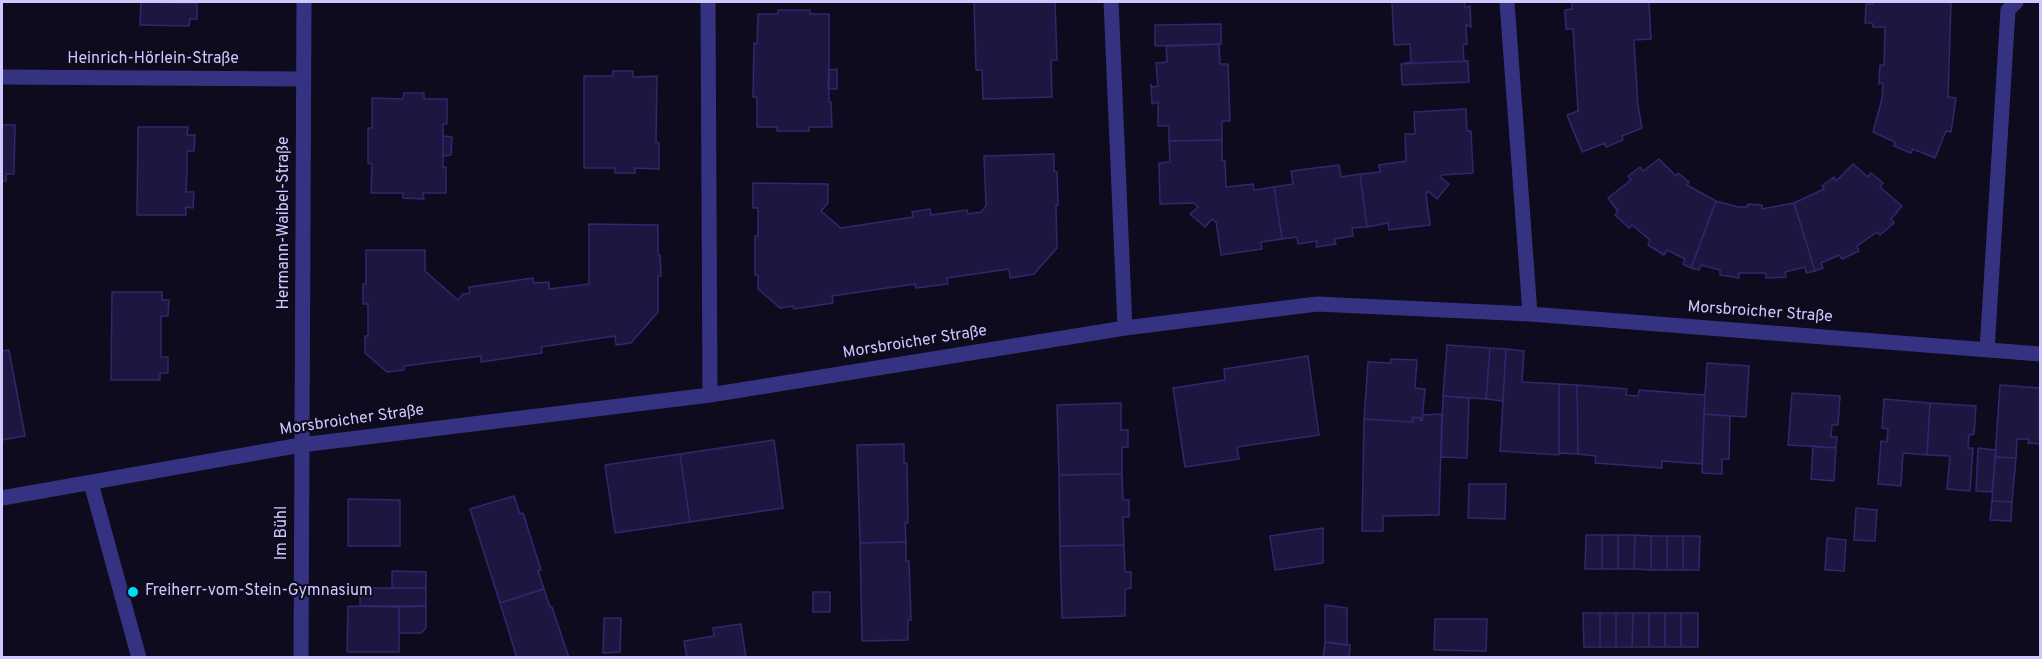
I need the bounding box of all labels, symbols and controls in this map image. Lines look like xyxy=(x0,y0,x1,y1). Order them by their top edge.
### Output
street label: Heinrich-Hörlein-Straße xyxy=(67,50,239,70)
street label: Hermann-Waibel-Straße xyxy=(275,136,295,310)
street label: Morsbroicher Straße xyxy=(1687,298,1833,328)
street label: Morsbroicher Straße xyxy=(842,322,988,364)
street label: Morsbroicher Straße xyxy=(279,401,425,441)
street label: Im Bühl xyxy=(273,506,293,560)
place label: Freiherr-vom-Stein-Gymnasium xyxy=(145,582,373,602)
marker: Freiherr-vom-Stein-Gymnasium xyxy=(126,585,140,599)

